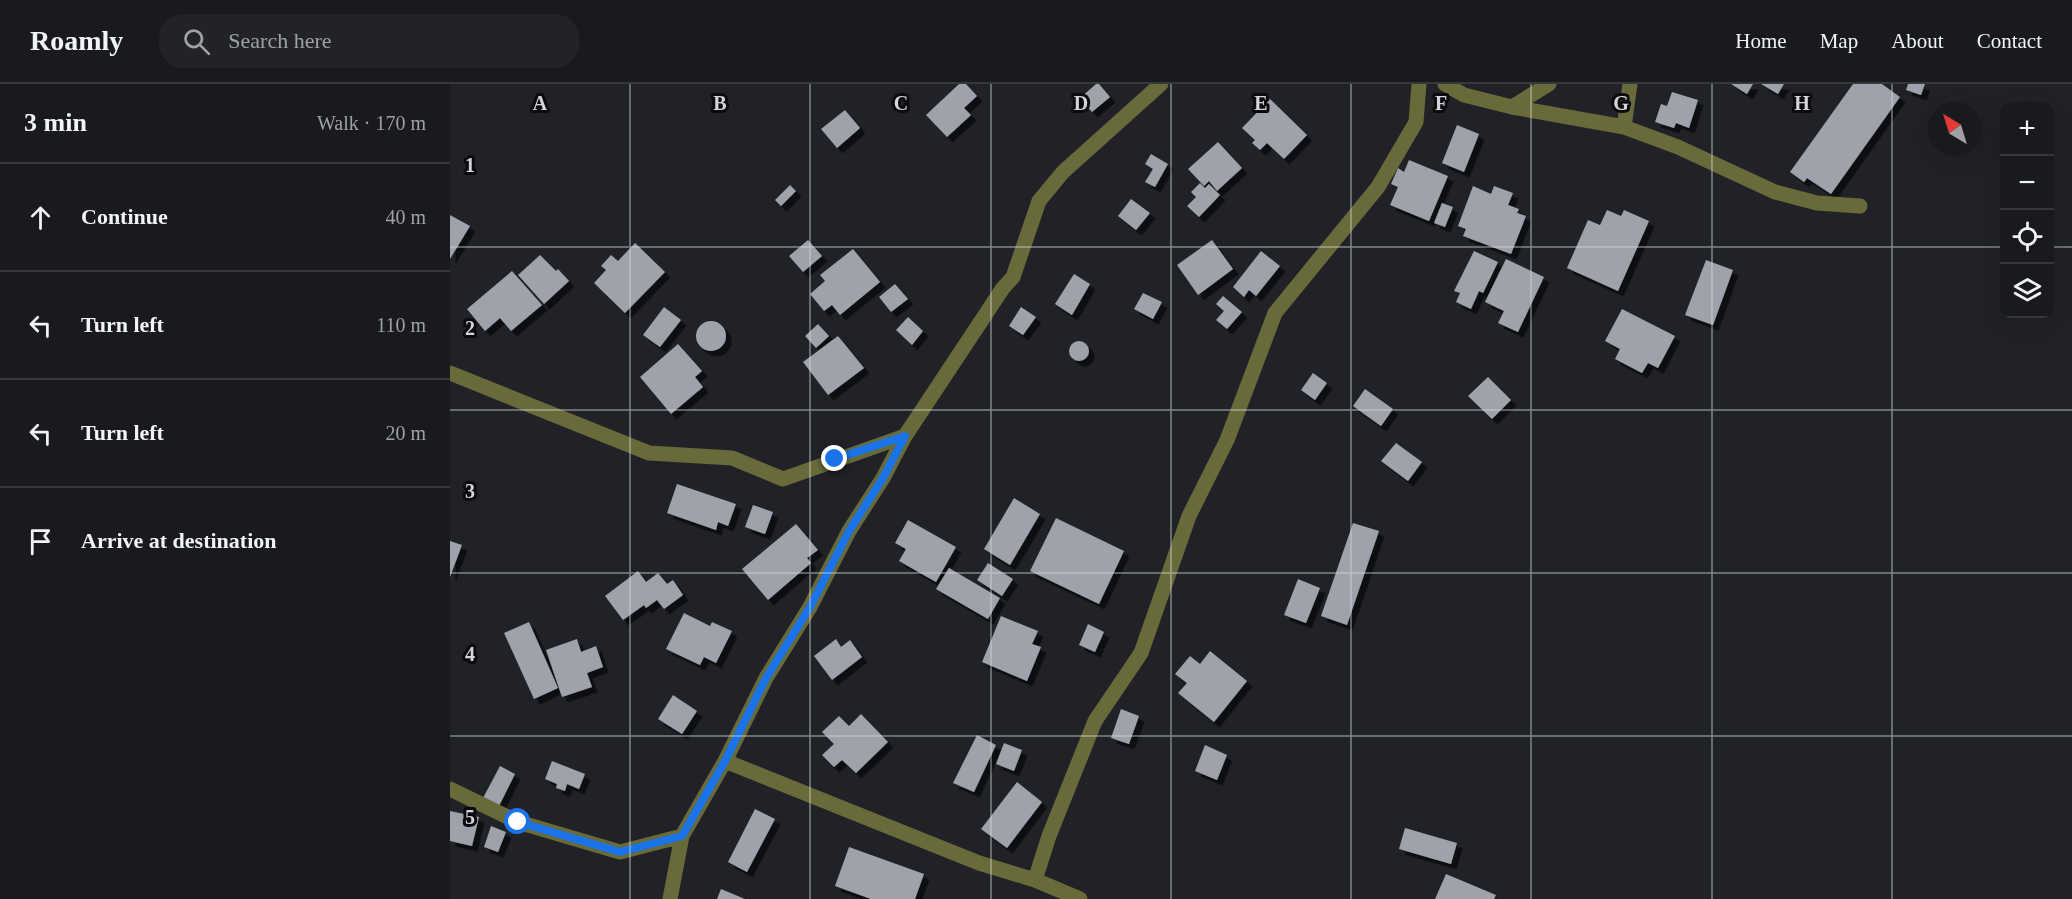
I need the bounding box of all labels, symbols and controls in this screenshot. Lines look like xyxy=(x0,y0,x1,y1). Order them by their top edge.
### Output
search box xyxy=(159,14,579,68)
text: Roamly xyxy=(30,25,123,56)
icon: search xyxy=(180,25,213,58)
text: Search here xyxy=(228,28,332,53)
text: Home xyxy=(1735,29,1787,53)
text: Map xyxy=(1820,29,1858,53)
text: About xyxy=(1891,29,1944,53)
text: Contact xyxy=(1977,29,2042,53)
text: A xyxy=(533,92,548,114)
text: B xyxy=(713,92,727,114)
text: C xyxy=(894,92,908,114)
text: D xyxy=(1074,92,1088,114)
text: E xyxy=(1254,92,1268,114)
text: F xyxy=(1435,92,1447,114)
text: G xyxy=(1613,92,1629,114)
text: H xyxy=(1794,92,1810,114)
north arrow xyxy=(1928,102,1982,156)
map controls xyxy=(2000,102,2054,318)
button: + xyxy=(2000,102,2054,156)
text: 3 min xyxy=(24,108,87,137)
text: Walk · 170 m xyxy=(317,112,426,134)
text: 1 xyxy=(465,154,475,176)
button: − xyxy=(2000,156,2054,210)
icon: ahead xyxy=(24,201,57,234)
text: Continue xyxy=(81,204,168,229)
text: 40 m xyxy=(385,206,426,228)
button: locate xyxy=(2000,210,2054,264)
button: layers xyxy=(2000,264,2054,318)
icon: left xyxy=(24,309,57,342)
text: Turn left xyxy=(81,312,164,337)
text: 110 m xyxy=(376,314,426,336)
text: 2 xyxy=(465,317,475,339)
icon: left xyxy=(24,417,57,450)
text: Turn left xyxy=(81,420,164,445)
text: 20 m xyxy=(385,422,426,444)
route end xyxy=(821,445,847,471)
text: 3 xyxy=(465,480,475,502)
icon: arrive xyxy=(24,525,57,558)
text: Arrive at destination xyxy=(81,528,277,553)
text: 4 xyxy=(465,643,475,665)
text: 5 xyxy=(465,806,475,828)
route start xyxy=(504,808,530,834)

